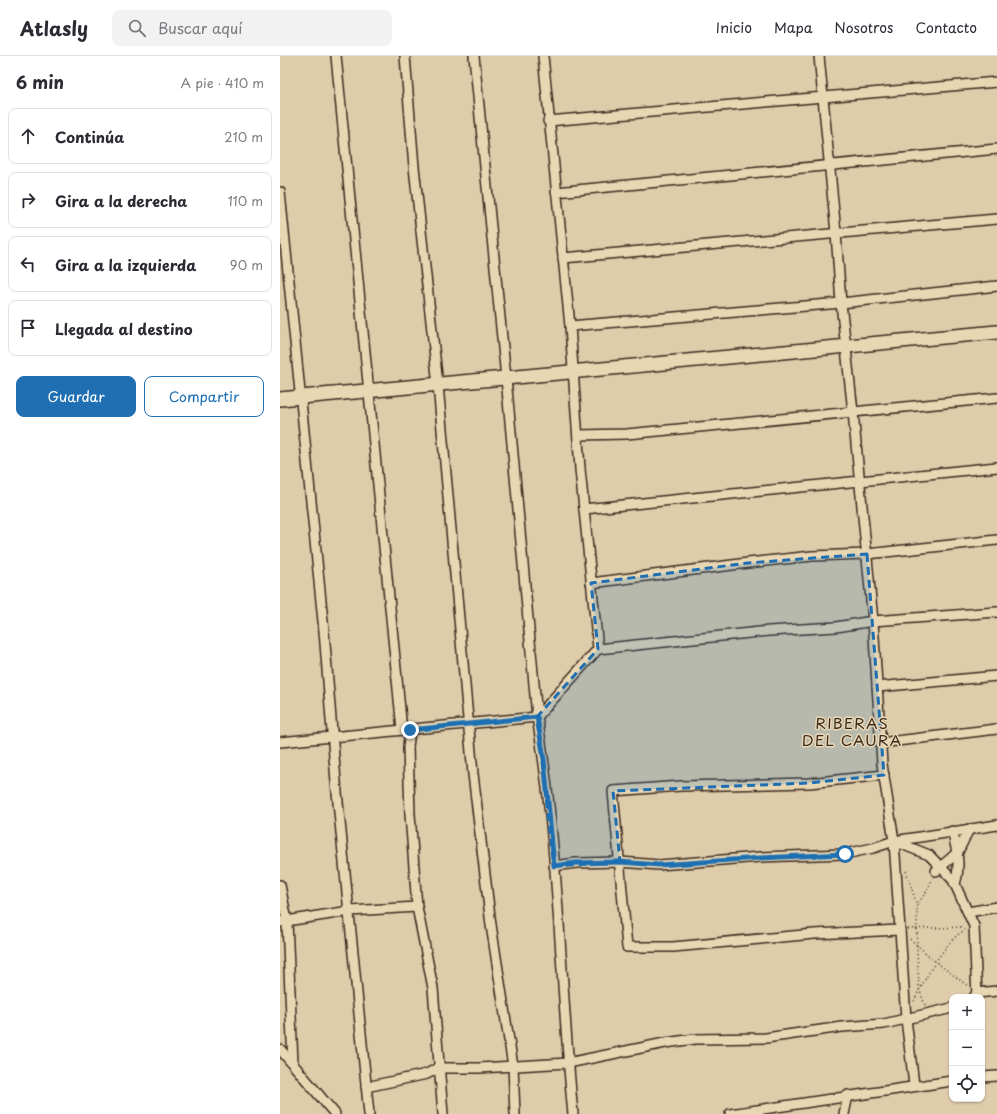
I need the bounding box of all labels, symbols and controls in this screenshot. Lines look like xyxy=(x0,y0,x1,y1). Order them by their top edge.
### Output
search box xyxy=(112,10,392,46)
text: Atlasly xyxy=(20,14,88,42)
text: Buscar aquí xyxy=(158,16,242,39)
icon: search xyxy=(126,17,148,39)
text: Inicio xyxy=(716,17,752,38)
text: Mapa xyxy=(774,17,812,38)
text: Nosotros xyxy=(834,17,894,38)
text: Contacto xyxy=(916,17,977,38)
text: 6 min xyxy=(16,69,64,95)
text: A pie · 410 m xyxy=(180,73,264,92)
icon: ahead xyxy=(17,125,39,147)
text: Continúa xyxy=(55,125,124,148)
text: 210 m xyxy=(224,127,263,146)
icon: right xyxy=(17,189,39,211)
text: Gira a la derecha xyxy=(55,189,187,212)
text: 110 m xyxy=(228,191,263,210)
icon: left xyxy=(17,253,39,275)
text: Gira a la izquierda xyxy=(55,253,196,276)
text: 90 m xyxy=(230,255,263,274)
icon: arrive xyxy=(17,317,39,339)
text: Llegada al destino xyxy=(55,317,193,340)
button: Guardar xyxy=(16,376,136,417)
button: Compartir xyxy=(144,376,264,417)
district label: RIBERAS DEL CAURA xyxy=(802,711,902,751)
route end xyxy=(401,721,419,739)
route start xyxy=(836,845,854,863)
map controls xyxy=(949,994,985,1102)
button: + xyxy=(949,994,985,1030)
button: − xyxy=(949,1030,985,1066)
button: locate xyxy=(949,1066,985,1102)

